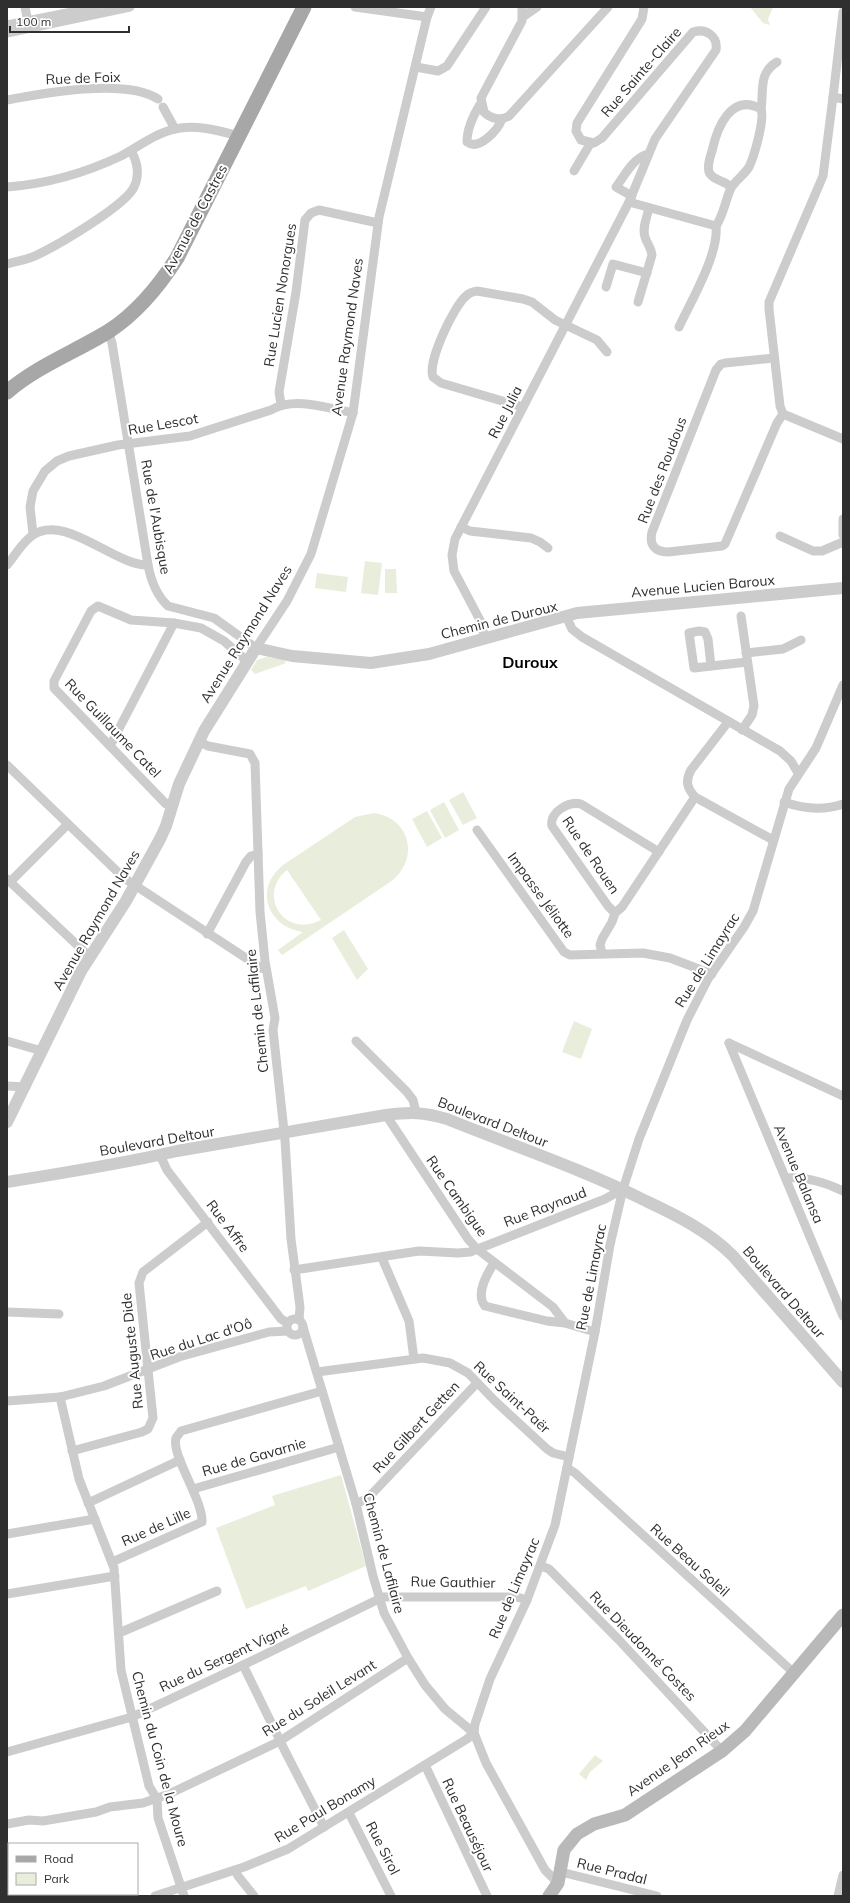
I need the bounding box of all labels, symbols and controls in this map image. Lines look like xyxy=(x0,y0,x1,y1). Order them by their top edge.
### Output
scale bar xyxy=(10,8,129,34)
text: 100 m xyxy=(16,14,51,29)
street label: Rue Sainte-Claire xyxy=(597,23,685,121)
street label: Rue de Foix xyxy=(45,68,121,88)
street label: Avenue de Castres xyxy=(159,161,231,277)
street label: Rue Lucien Nonorgues xyxy=(260,222,300,368)
street label: Avenue Raymond Naves xyxy=(327,257,367,417)
street label: Rue Julia xyxy=(484,383,526,441)
street label: Rue Lescot xyxy=(127,409,200,439)
street label: Rue des Roudous xyxy=(633,414,691,526)
street label: Rue de l'Aubisque xyxy=(137,458,175,576)
street label: Avenue Raymond Naves xyxy=(196,562,296,706)
street label: Avenue Lucien Baroux xyxy=(630,571,776,601)
street label: Chemin de Duroux xyxy=(439,597,560,643)
district label: Duroux xyxy=(502,652,558,672)
street label: Rue Guillaume Catel xyxy=(61,675,165,781)
street label: Rue de Rouen xyxy=(558,813,624,897)
street label: Avenue Raymond Naves xyxy=(48,847,144,993)
street label: Impasse Jéliotte xyxy=(504,849,578,941)
street label: Rue de Limayrac xyxy=(671,909,743,1011)
street label: Chemin de Lafilaire xyxy=(242,948,272,1074)
street label: Boulevard Deltour xyxy=(435,1093,551,1152)
street label: Boulevard Deltour xyxy=(98,1122,217,1160)
street label: Avenue Balansa xyxy=(770,1122,828,1226)
street label: Rue Cambigue xyxy=(422,1152,492,1240)
street label: Rue Raynaud xyxy=(501,1183,589,1231)
street label: Rue Affre xyxy=(202,1196,254,1256)
street label: Rue de Limayrac xyxy=(572,1222,610,1332)
street label: Boulevard Deltour xyxy=(739,1242,830,1343)
street label: Rue Auguste Dide xyxy=(117,1292,147,1410)
street label: Rue du Lac d'Oô xyxy=(148,1314,254,1364)
street label: Rue Saint-Paër xyxy=(470,1357,555,1438)
street label: Rue Gilbert Getten xyxy=(369,1377,463,1477)
street label: Rue de Gavarnie xyxy=(200,1434,308,1480)
street label: Chemin de Lafilaire xyxy=(359,1491,409,1615)
street label: Rue de Lille xyxy=(119,1504,193,1550)
street label: Rue Beau Soleil xyxy=(647,1520,733,1600)
street label: Rue de Limayrac xyxy=(485,1535,543,1641)
street label: Rue Gauthier xyxy=(410,1572,497,1592)
street label: Rue Dieudonné Costes xyxy=(586,1587,700,1705)
street label: Rue du Sergent Vigné xyxy=(156,1620,292,1696)
street label: Rue du Soleil Levant xyxy=(259,1656,379,1740)
street label: Chemin du Coin de la Moure xyxy=(128,1669,192,1849)
street label: Avenue Jean Rieux xyxy=(623,1716,733,1800)
street label: Rue Paul Bonamy xyxy=(271,1771,379,1846)
street label: Rue Beauséjour xyxy=(438,1775,498,1876)
street label: Rue Sirol xyxy=(362,1818,404,1878)
legend xyxy=(8,1843,138,1895)
text: Road xyxy=(44,1851,73,1866)
street label: Rue Pradal xyxy=(575,1854,649,1888)
text: Park xyxy=(44,1871,70,1886)

